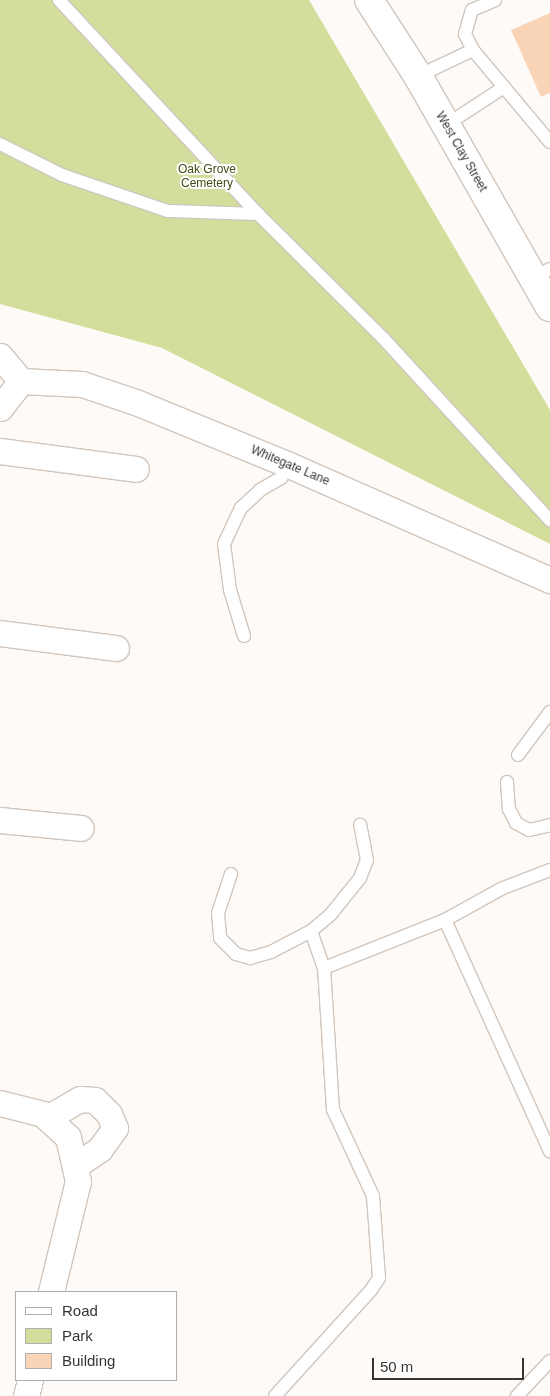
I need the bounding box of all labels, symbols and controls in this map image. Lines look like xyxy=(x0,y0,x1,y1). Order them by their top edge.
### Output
street label: West Clay Street xyxy=(432,110,490,194)
park label: Oak Grove Cemetery xyxy=(178,163,236,191)
street label: Whitegate Lane xyxy=(248,443,332,489)
legend xyxy=(15,1291,178,1381)
text: Road xyxy=(62,1302,98,1319)
text: Park xyxy=(62,1327,93,1344)
scale bar xyxy=(375,1348,528,1380)
text: Building xyxy=(62,1352,115,1369)
text: 50 m xyxy=(380,1358,413,1375)

